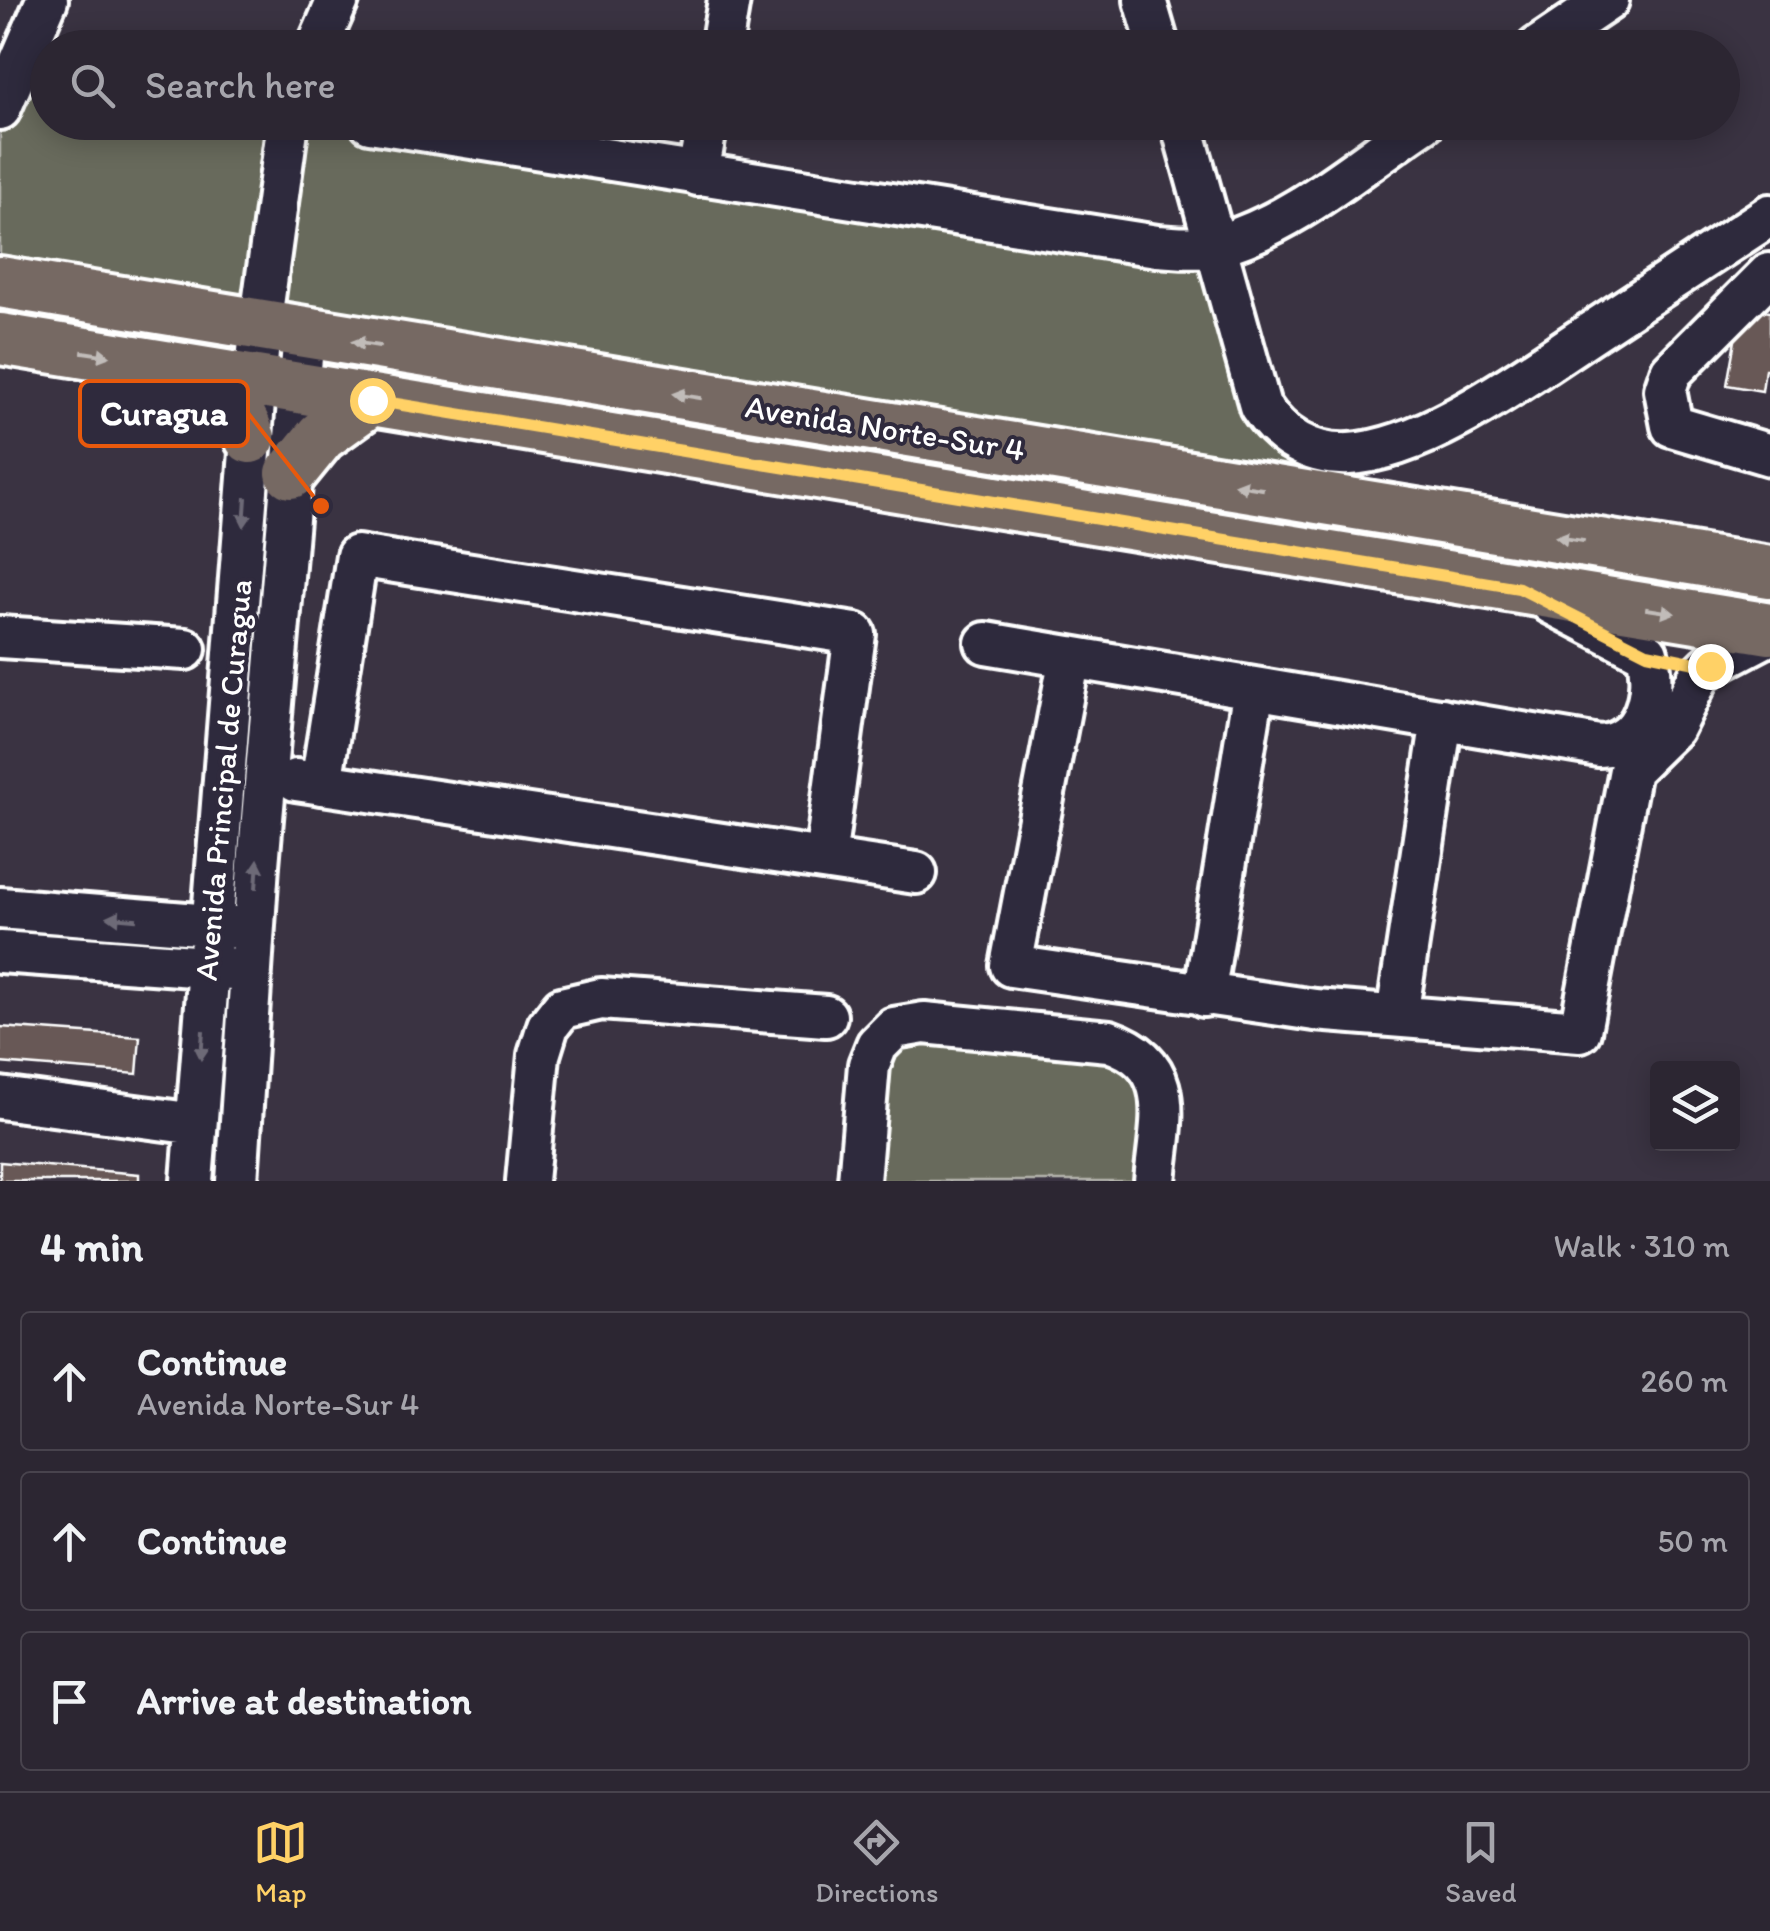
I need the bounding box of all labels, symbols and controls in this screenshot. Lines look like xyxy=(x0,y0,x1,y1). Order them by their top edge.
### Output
search box xyxy=(30,30,1740,140)
icon: search xyxy=(65,58,120,113)
text: Search here xyxy=(145,62,336,108)
one-way arrow xyxy=(350,336,381,351)
one-way arrow xyxy=(81,347,113,363)
route start xyxy=(350,378,396,424)
callout: Curagua xyxy=(80,381,248,446)
street label: Avenida Norte-Sur 4 xyxy=(743,387,1027,469)
one-way arrow xyxy=(671,388,702,403)
text: Curagua xyxy=(100,392,229,434)
one-way arrow xyxy=(1233,479,1265,494)
one-way arrow xyxy=(236,496,252,528)
one-way arrow xyxy=(1554,531,1585,547)
street label: Avenida Principal de Curagua xyxy=(187,578,259,982)
one-way arrow xyxy=(1645,604,1677,619)
route end xyxy=(1688,644,1734,690)
one-way arrow xyxy=(250,858,266,890)
one-way arrow xyxy=(105,909,137,925)
one-way arrow xyxy=(194,1030,210,1061)
map controls xyxy=(1650,1061,1740,1151)
button: layers xyxy=(1650,1061,1740,1151)
text: 4 min xyxy=(40,1221,143,1272)
text: Walk · 310 m xyxy=(1554,1227,1730,1265)
text: Continue xyxy=(137,1339,287,1385)
icon: ahead xyxy=(42,1354,97,1409)
text: 260 m xyxy=(1640,1362,1728,1400)
text: Avenida Norte-Sur 4 xyxy=(137,1385,419,1423)
icon: ahead xyxy=(42,1514,97,1569)
text: Continue xyxy=(137,1518,287,1564)
text: 50 m xyxy=(1657,1522,1728,1560)
icon: arrive xyxy=(42,1674,97,1729)
text: Arrive at destination xyxy=(137,1678,472,1724)
tab: Map xyxy=(253,1815,308,1909)
tab: Directions xyxy=(815,1815,938,1909)
tab: Saved xyxy=(1445,1815,1517,1909)

